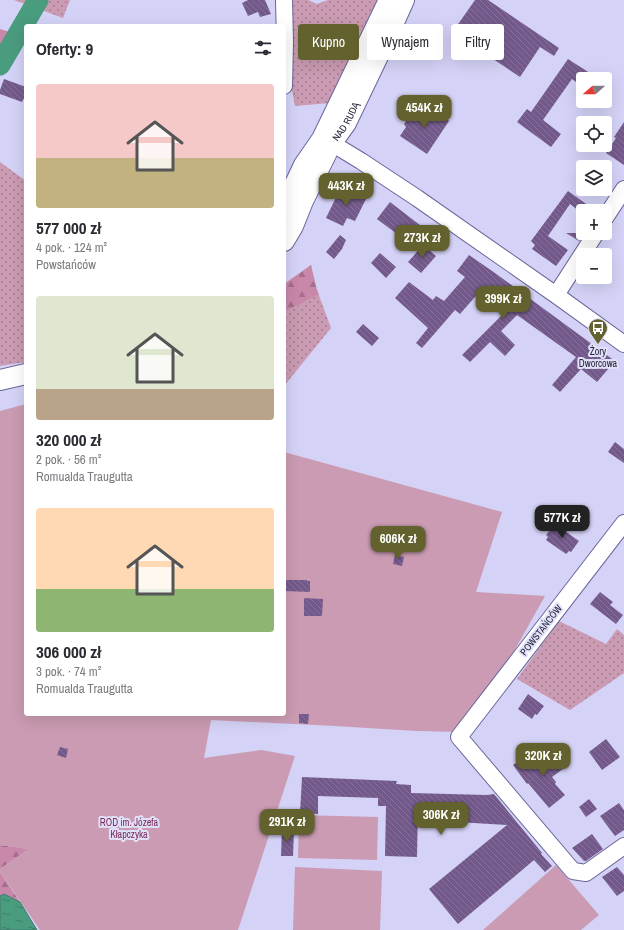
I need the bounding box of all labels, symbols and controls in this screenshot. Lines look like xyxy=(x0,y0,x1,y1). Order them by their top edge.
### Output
chip: Kupno xyxy=(298,24,359,60)
chip: Wynajem xyxy=(367,24,443,60)
chip: Filtry xyxy=(451,24,504,60)
text: Oferty: 9 xyxy=(36,37,93,60)
icon: filters xyxy=(252,37,274,59)
north arrow xyxy=(576,72,612,108)
map controls xyxy=(576,72,612,284)
pin: 454K zł xyxy=(387,95,461,129)
street label: NAD RUDĄ xyxy=(329,99,362,143)
text: 454K zł xyxy=(406,99,442,116)
icon: home xyxy=(119,110,191,182)
button: locate xyxy=(576,116,612,152)
button: layers xyxy=(576,160,612,196)
pin: 443K zł xyxy=(309,173,383,207)
text: 443K zł xyxy=(328,177,364,194)
button: + xyxy=(576,204,612,240)
text: 577 000 zł xyxy=(36,216,101,239)
pin: 273K zł xyxy=(385,225,459,259)
text: 273K zł xyxy=(404,229,440,246)
text: 4 pok. · 124 m² xyxy=(36,239,107,256)
button: − xyxy=(576,248,612,284)
text: Powstańców xyxy=(36,256,96,273)
pin: 399K zł xyxy=(466,286,540,320)
text: 399K zł xyxy=(485,290,521,307)
bus stop icon: Żory Dworcowa xyxy=(587,317,609,345)
icon: home xyxy=(119,322,191,394)
place label: Żory Dworcowa xyxy=(579,345,618,370)
text: 320 000 zł xyxy=(36,428,101,451)
text: 2 pok. · 56 m² xyxy=(36,451,101,468)
text: Romualda Traugutta xyxy=(36,468,133,485)
pin: 577K zł xyxy=(525,505,599,539)
text: 577K zł xyxy=(544,509,580,526)
pin: 606K zł xyxy=(361,526,435,560)
text: 606K zł xyxy=(380,530,416,547)
icon: home xyxy=(119,534,191,606)
street label: POWSTAŃCÓW xyxy=(517,602,565,658)
text: 306 000 zł xyxy=(36,640,101,663)
text: 3 pok. · 74 m² xyxy=(36,663,101,680)
text: Romualda Traugutta xyxy=(36,680,133,697)
pin: 320K zł xyxy=(506,743,580,777)
text: 320K zł xyxy=(525,747,561,764)
pin: 306K zł xyxy=(404,802,478,836)
text: 306K zł xyxy=(423,806,459,823)
pin: 291K zł xyxy=(250,809,324,843)
text: 291K zł xyxy=(269,813,305,830)
park label: ROD im. Józefa Kłapczyka xyxy=(100,816,159,841)

